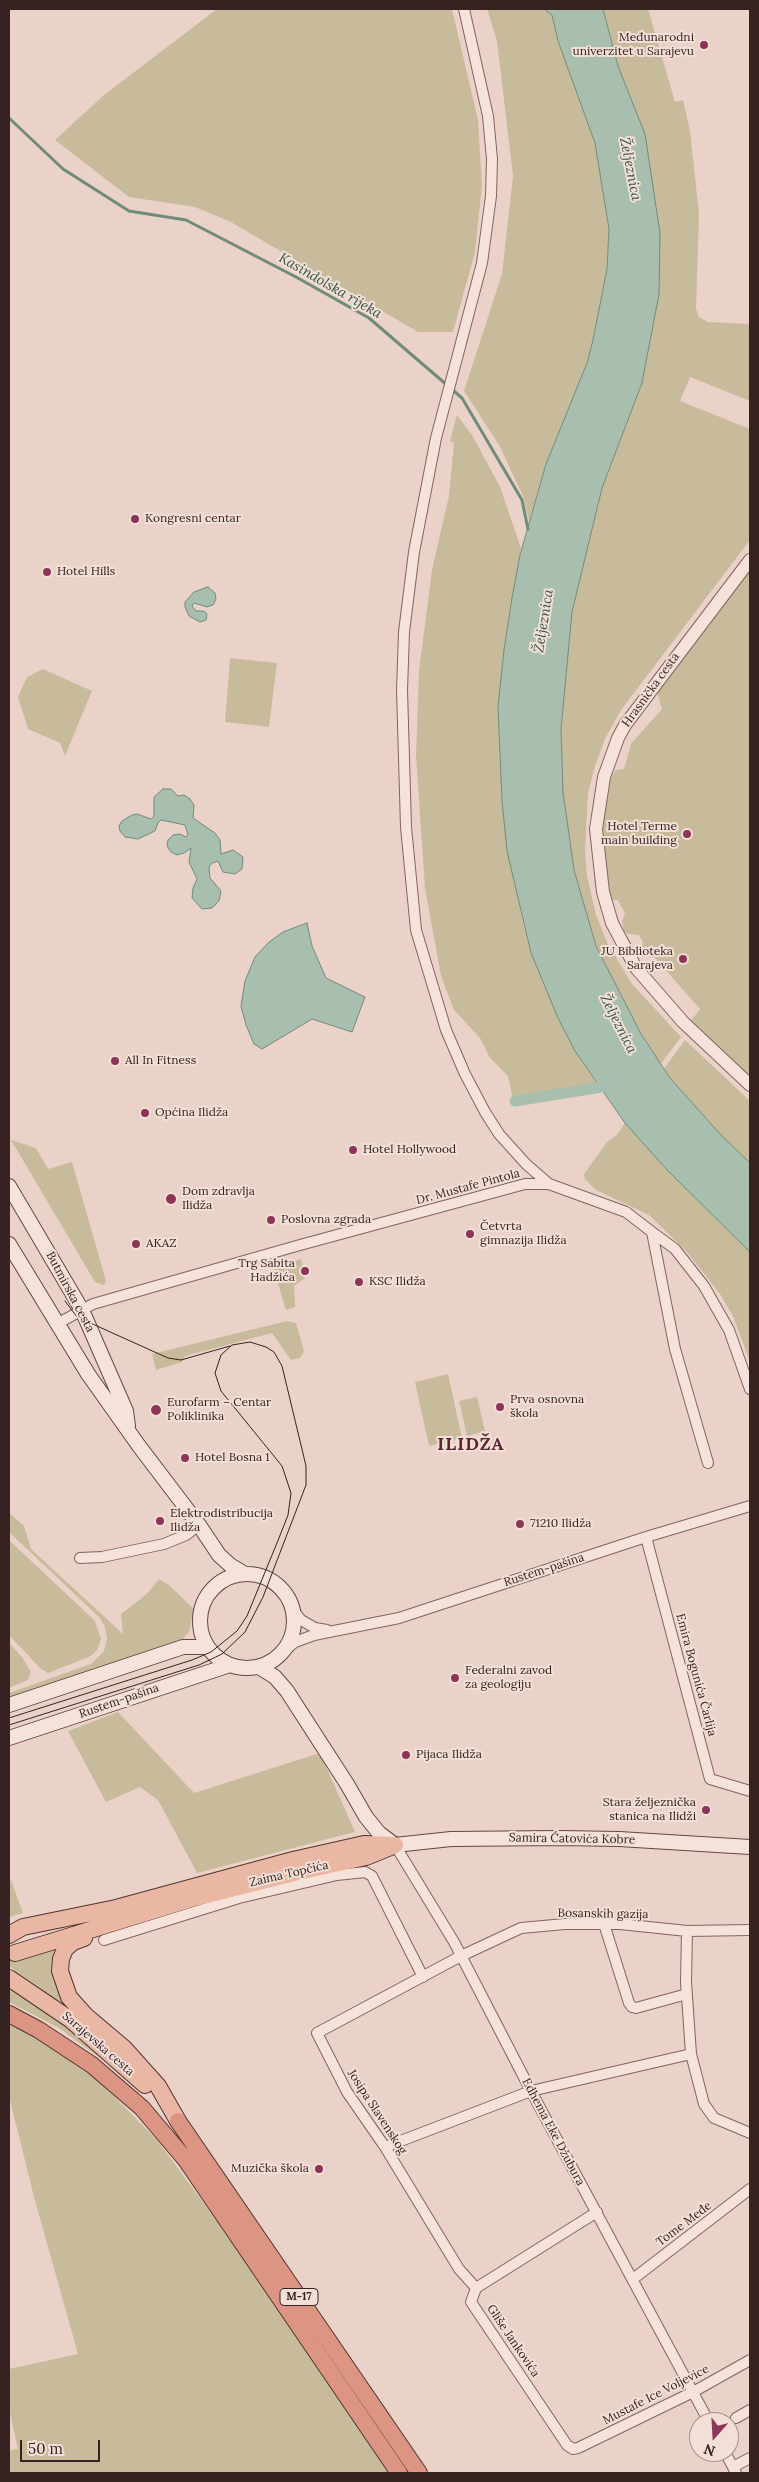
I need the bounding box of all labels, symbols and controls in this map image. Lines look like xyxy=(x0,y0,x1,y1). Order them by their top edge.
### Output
place label: Međunarodni univerzitet u Sarajevu xyxy=(573,31,694,59)
marker: Međunarodni univerzitet u Sarajevu xyxy=(698,39,710,51)
water label: Željeznica xyxy=(616,136,644,202)
water label: Kasindolska rijeka xyxy=(275,250,385,322)
place label: Kongresni centar xyxy=(145,512,241,526)
marker: Kongresni centar xyxy=(129,513,141,525)
place label: Hotel Hills xyxy=(57,565,115,579)
marker: Hotel Hills xyxy=(41,566,53,578)
water label: Željeznica xyxy=(531,588,557,654)
street label: Hrasnička cesta xyxy=(619,650,683,730)
place label: Hotel Terme main building xyxy=(601,820,677,848)
marker: Hotel Terme main building xyxy=(681,828,693,840)
place label: JU Biblioteka Sarajeva xyxy=(601,945,673,973)
marker: JU Biblioteka Sarajeva xyxy=(677,953,689,965)
water label: Željeznica xyxy=(596,992,640,1056)
place label: All In Fitness xyxy=(125,1054,196,1068)
marker: All In Fitness xyxy=(109,1055,121,1067)
place label: Općina Ilidža xyxy=(155,1106,228,1120)
marker: Općina Ilidža xyxy=(139,1107,151,1119)
place label: Hotel Hollywood xyxy=(363,1143,456,1157)
marker: Hotel Hollywood xyxy=(347,1144,359,1156)
street label: Dr. Mustafe Pintola xyxy=(415,1166,521,1208)
place label: Dom zdravlja Ilidža xyxy=(182,1185,255,1213)
marker: Dom zdravlja Ilidža xyxy=(164,1192,178,1206)
place label: Poslovna zgrada xyxy=(281,1213,371,1227)
marker: Poslovna zgrada xyxy=(265,1214,277,1226)
place label: Četvrta gimnazija Ilidža xyxy=(480,1220,567,1248)
marker: Četvrta gimnazija Ilidža xyxy=(464,1228,476,1240)
place label: AKAZ xyxy=(146,1237,177,1251)
marker: AKAZ xyxy=(130,1238,142,1250)
street label: Butmirska cesta xyxy=(43,1249,97,1335)
place label: Trg Sabita Hadžića xyxy=(238,1257,295,1285)
marker: Trg Sabita Hadžića xyxy=(299,1265,311,1277)
place label: KSC Ilidža xyxy=(369,1275,426,1289)
marker: KSC Ilidža xyxy=(353,1276,365,1288)
place label: Prva osnovna škola xyxy=(510,1393,584,1421)
place label: Eurofarm – Centar Poliklinika xyxy=(167,1396,271,1424)
marker: Prva osnovna škola xyxy=(494,1401,506,1413)
marker: Eurofarm – Centar Poliklinika xyxy=(149,1403,163,1417)
district label: ILIDŽA xyxy=(437,1434,505,1456)
place label: Hotel Bosna 1 xyxy=(195,1451,270,1465)
marker: Hotel Bosna 1 xyxy=(179,1452,191,1464)
place label: Elektrodistribucija Ilidža xyxy=(170,1507,273,1535)
marker: Elektrodistribucija Ilidža xyxy=(154,1515,166,1527)
place label: 71210 Ilidža xyxy=(530,1517,591,1531)
marker: 71210 Ilidža xyxy=(514,1518,526,1530)
street label: Rustem-pašina xyxy=(502,1550,586,1590)
street label: Emira Bogunića Čarlija xyxy=(673,1612,719,1738)
place label: Federalni zavod za geologiju xyxy=(465,1664,552,1692)
marker: Federalni zavod za geologiju xyxy=(449,1672,461,1684)
street label: Rustem-pašina xyxy=(77,1681,161,1721)
place label: Pijaca Ilidža xyxy=(416,1748,482,1762)
marker: Pijaca Ilidža xyxy=(400,1749,412,1761)
place label: Stara željeznička stanica na Ilidži xyxy=(603,1796,696,1824)
marker: Stara željeznička stanica na Ilidži xyxy=(700,1804,712,1816)
street label: Samira Ćatovića Kobre xyxy=(509,1831,635,1847)
street label: Zaima Topčića xyxy=(248,1858,330,1890)
street label: Bosanskih gazija xyxy=(557,1906,649,1922)
street label: Sarajevska cesta xyxy=(59,2009,137,2079)
street label: Josipa Slavenskog xyxy=(344,2067,410,2157)
street label: Edhema Eke Džubura xyxy=(519,2076,587,2188)
place label: Muzička škola xyxy=(231,2162,309,2176)
marker: Muzička škola xyxy=(313,2163,325,2175)
street label: Tome Međe xyxy=(653,2199,715,2249)
road number: M-17 xyxy=(280,2288,318,2306)
street label: Gliše Jankovića xyxy=(484,2302,542,2380)
street label: Mustafe Ice Voljevice xyxy=(600,2362,712,2428)
north arrow xyxy=(689,2412,739,2462)
scale bar xyxy=(22,2430,102,2462)
text: 50 m xyxy=(28,2439,63,2458)
text: N xyxy=(701,2440,717,2461)

